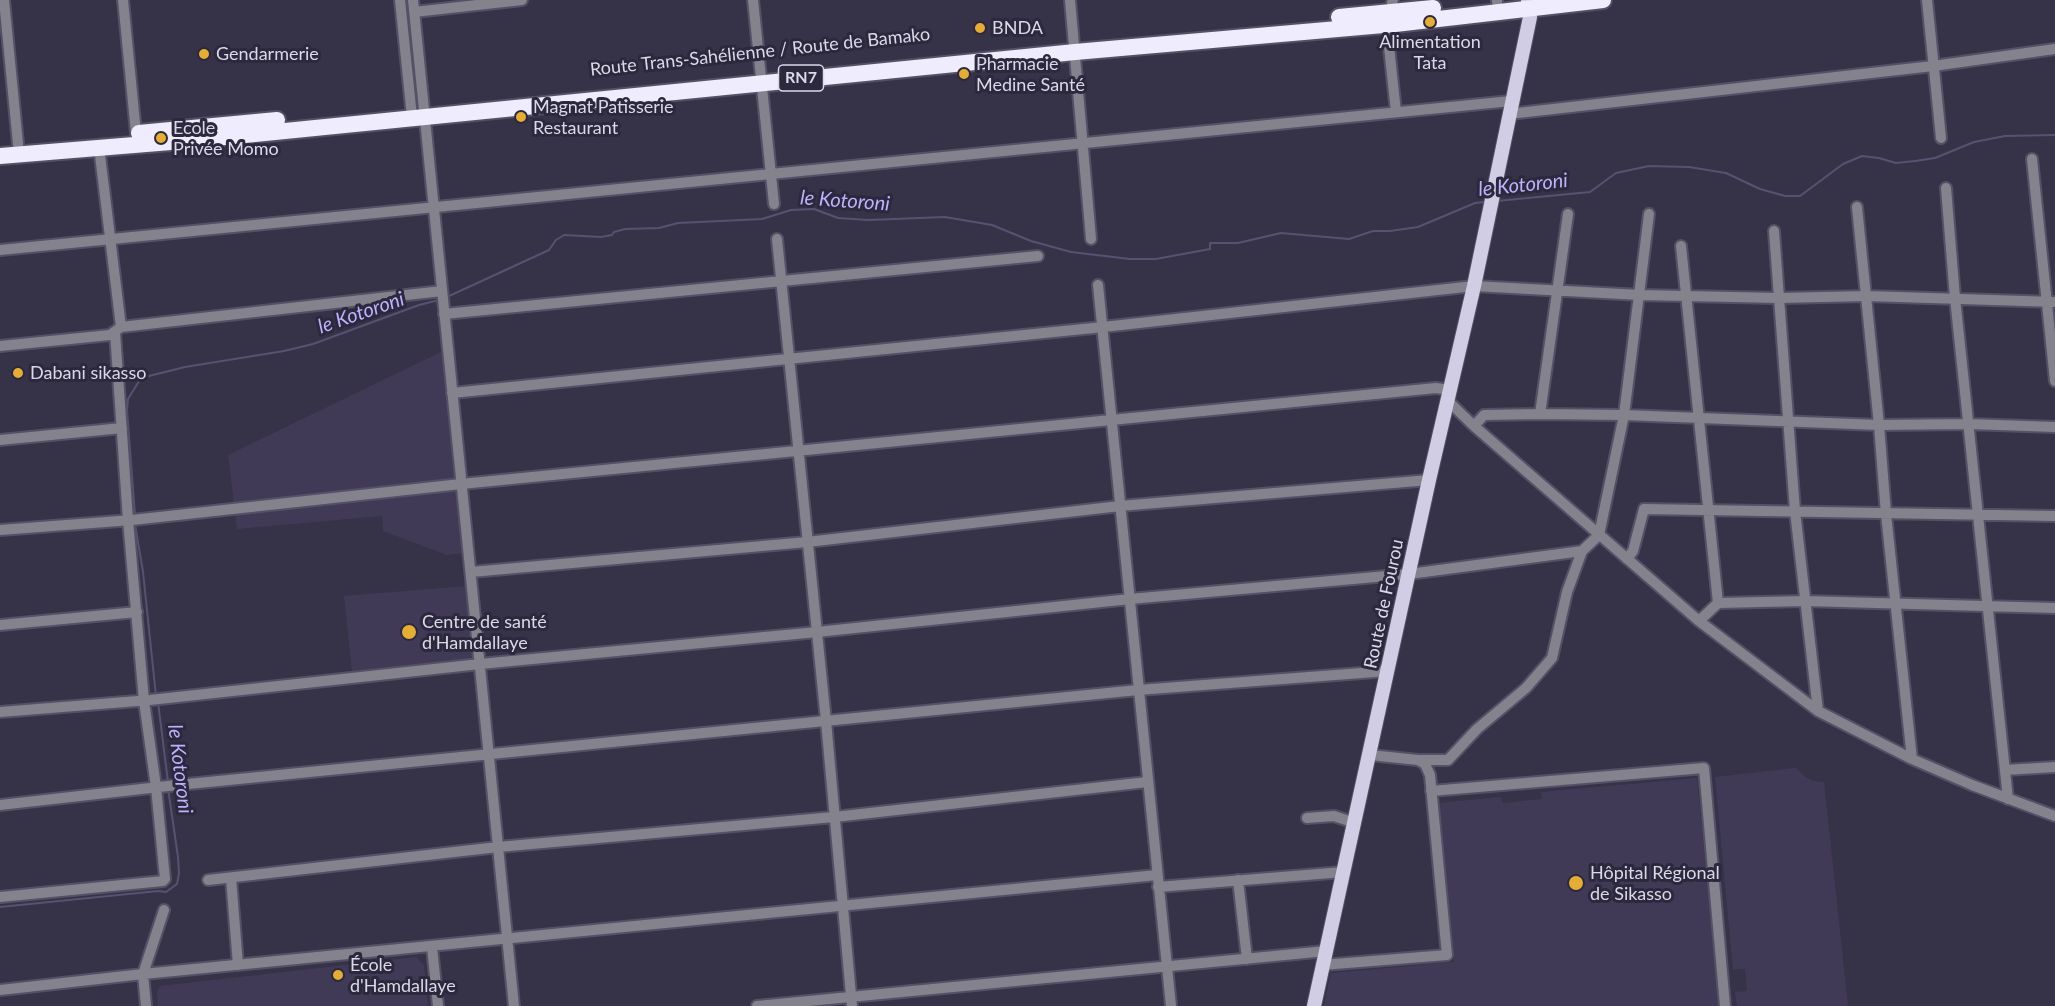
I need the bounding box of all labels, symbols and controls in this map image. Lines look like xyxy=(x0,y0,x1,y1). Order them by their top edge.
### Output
marker: Alimentation Tata xyxy=(1423,15,1437,29)
place label: BNDA xyxy=(992,17,1043,39)
marker: BNDA xyxy=(973,21,987,35)
street label: Route Trans-Sahélienne / Route de Bamako xyxy=(589,23,931,81)
place label: Alimentation Tata xyxy=(1379,31,1481,74)
place label: Gendarmerie xyxy=(216,43,319,65)
marker: Gendarmerie xyxy=(197,47,211,61)
place label: Pharmacie Medine Santé xyxy=(976,53,1085,96)
road number: RN7 xyxy=(778,65,824,91)
marker: Pharmacie Medine Santé xyxy=(957,67,971,81)
place label: Magnat Patisserie Restaurant xyxy=(533,96,674,138)
marker: Magnat Patisserie Restaurant xyxy=(514,110,528,124)
place label: Ecole Privée Momo xyxy=(173,117,279,160)
marker: Ecole Privée Momo xyxy=(154,131,168,145)
water label: le Kotoroni xyxy=(1477,168,1569,202)
water label: le Kotoroni xyxy=(799,186,891,216)
water label: le Kotoroni xyxy=(315,287,407,339)
place label: Dabani sikasso xyxy=(30,362,146,384)
marker: Dabani sikasso xyxy=(11,366,25,380)
street label: Route de Fourou xyxy=(1360,537,1408,671)
place label: Centre de santé d'Hamdallaye xyxy=(422,611,547,654)
marker: Centre de santé d'Hamdallaye xyxy=(400,623,418,641)
water label: le Kotoroni xyxy=(163,723,197,815)
place label: Hôpital Régional de Sikasso xyxy=(1590,862,1720,904)
marker: Hôpital Régional de Sikasso xyxy=(1567,874,1585,892)
place label: École d'Hamdallaye xyxy=(350,954,456,996)
marker: École d'Hamdallaye xyxy=(331,968,345,982)

